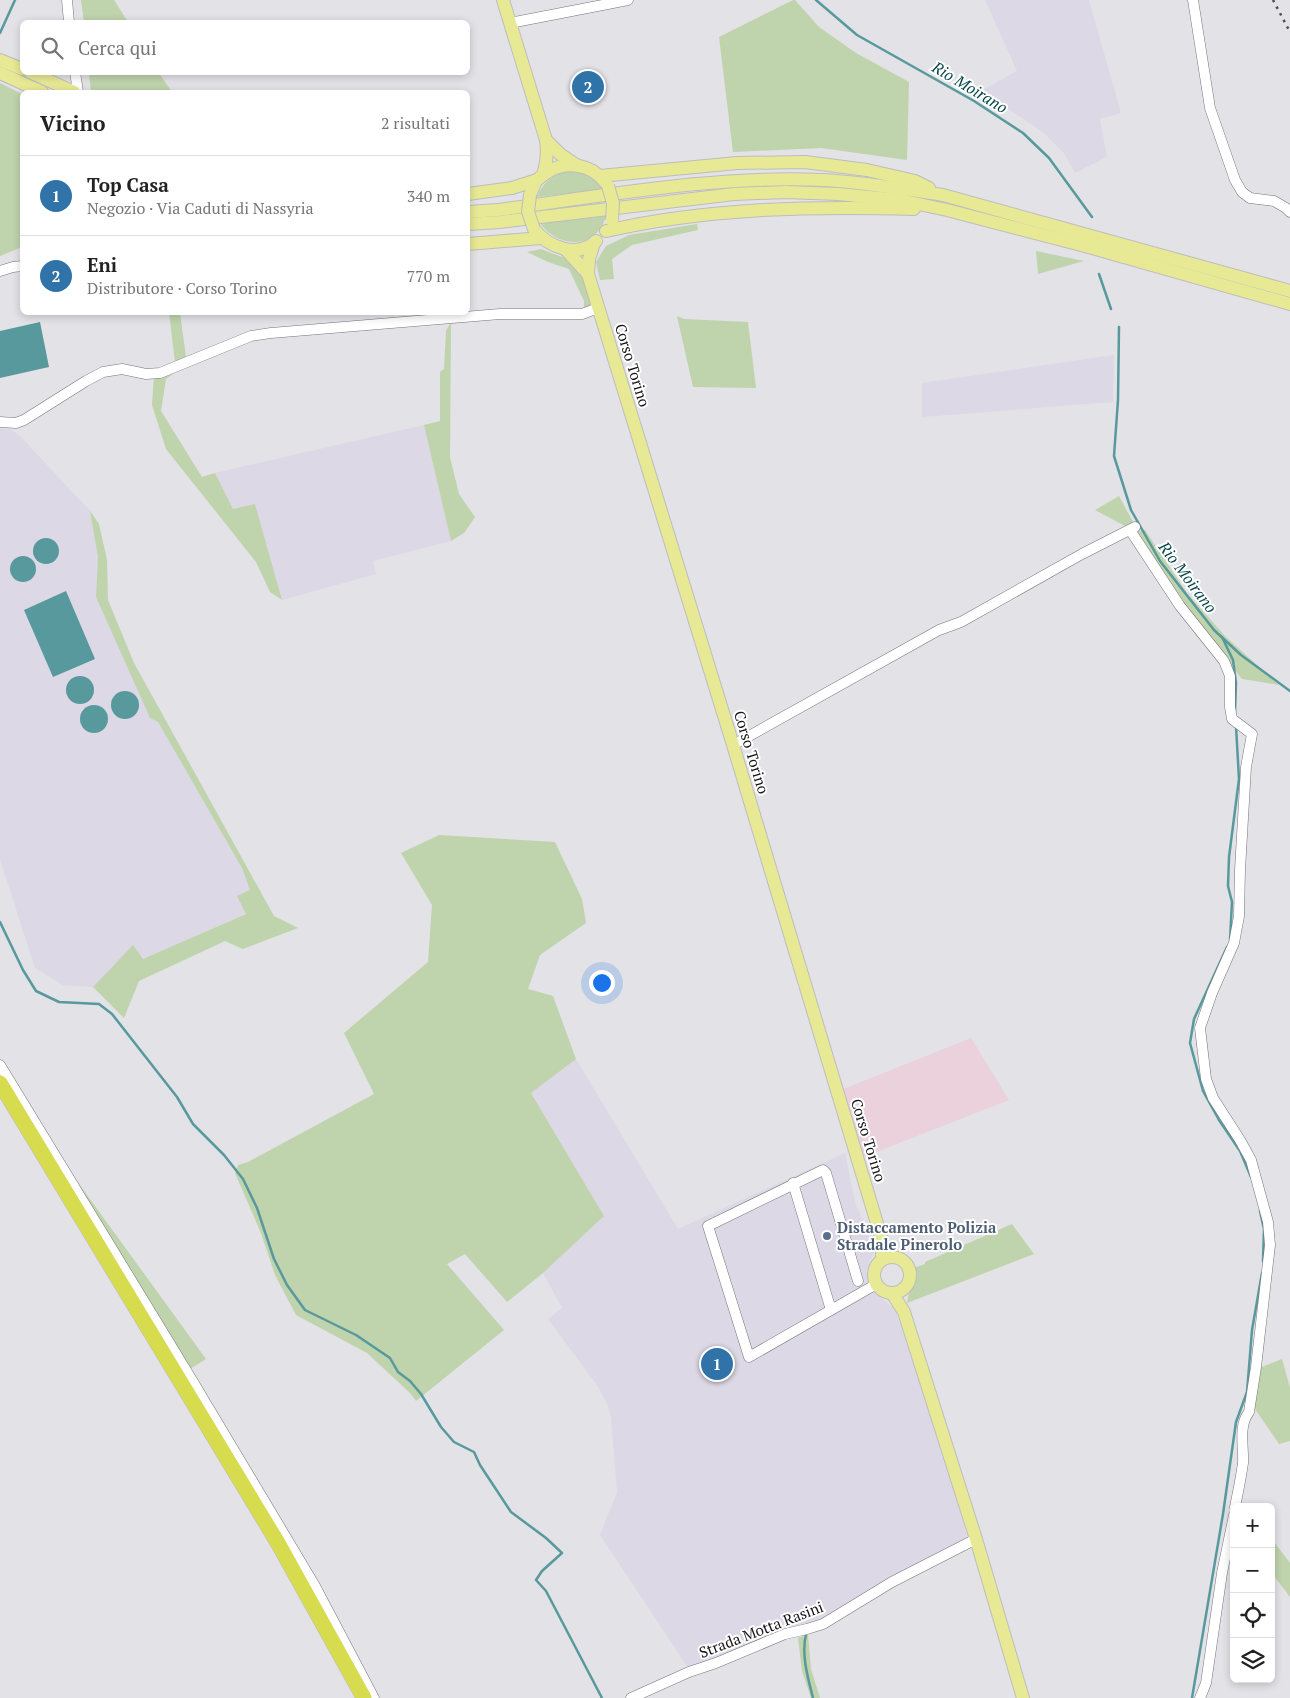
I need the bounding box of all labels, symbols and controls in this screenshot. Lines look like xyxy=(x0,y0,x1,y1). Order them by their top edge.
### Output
search box xyxy=(20,20,470,75)
icon: search xyxy=(38,34,66,62)
text: Cerca qui xyxy=(78,35,157,60)
water label: Rio Moirano xyxy=(927,55,1012,118)
pin: 2 xyxy=(572,68,604,106)
text: Vicino xyxy=(40,109,106,137)
text: 2 risultati xyxy=(381,112,450,134)
text: Top Casa xyxy=(87,172,169,197)
text: 1 xyxy=(51,185,61,207)
text: 340 m xyxy=(407,185,450,207)
text: Negozio · Via Caduti di Nassyria xyxy=(87,197,314,219)
text: Eni xyxy=(87,252,117,277)
text: 2 xyxy=(51,265,61,287)
text: 770 m xyxy=(407,265,450,287)
text: Distributore · Corso Torino xyxy=(87,277,277,299)
street label: Corso Torino xyxy=(611,321,655,409)
water label: Rio Moirano xyxy=(1153,536,1222,617)
street label: Corso Torino xyxy=(730,708,774,796)
your location xyxy=(589,970,615,996)
street label: Corso Torino xyxy=(847,1096,891,1184)
place label: Distaccamento Polizia Stradale Pinerolo xyxy=(837,1217,997,1254)
marker: Distaccamento Polizia Stradale Pinerolo xyxy=(821,1230,833,1242)
pin: 1 xyxy=(701,1345,733,1383)
map controls xyxy=(1230,1503,1275,1683)
button: + xyxy=(1230,1503,1275,1548)
button: − xyxy=(1230,1548,1275,1593)
button: locate xyxy=(1230,1593,1275,1638)
street label: Strada Motta Rasini xyxy=(696,1596,826,1662)
button: layers xyxy=(1230,1638,1275,1683)

